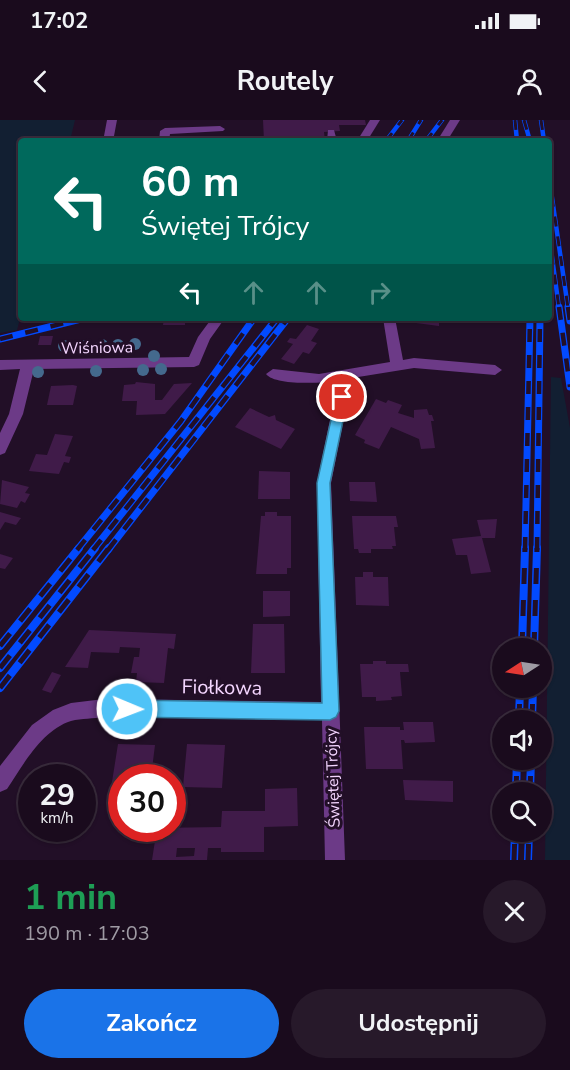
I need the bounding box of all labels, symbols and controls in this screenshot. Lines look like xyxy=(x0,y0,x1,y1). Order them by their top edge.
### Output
text: 17:02 xyxy=(30,6,88,36)
text: Routely xyxy=(237,63,333,100)
icon: back xyxy=(24,65,57,98)
icon: person xyxy=(513,65,546,98)
text: 60 m xyxy=(141,154,240,211)
icon: left xyxy=(42,162,120,240)
text: Świętej Trójcy xyxy=(141,208,309,245)
icon: left xyxy=(174,276,207,309)
icon: ahead xyxy=(237,276,270,309)
icon: ahead xyxy=(300,276,333,309)
icon: right xyxy=(363,276,396,309)
street label: Wiśniowa xyxy=(61,336,133,360)
pin xyxy=(316,371,367,422)
icon: arrive xyxy=(325,380,358,413)
north arrow xyxy=(492,638,552,698)
map controls xyxy=(492,638,552,842)
street label: Fiołkowa xyxy=(181,673,263,702)
position arrow xyxy=(95,677,159,741)
button: sound xyxy=(492,710,552,770)
street label: Świętej Trójcy xyxy=(320,727,346,828)
speed limit sign: 30 xyxy=(108,764,186,842)
text: 29 xyxy=(39,775,75,816)
button: search xyxy=(492,782,552,842)
text: km/h xyxy=(40,808,74,828)
text: 1 min xyxy=(24,873,117,922)
button: close xyxy=(483,880,546,943)
text: 190 m · 17:03 xyxy=(24,920,150,947)
button: Zakończ xyxy=(24,989,279,1058)
button: Udostępnij xyxy=(291,989,546,1058)

